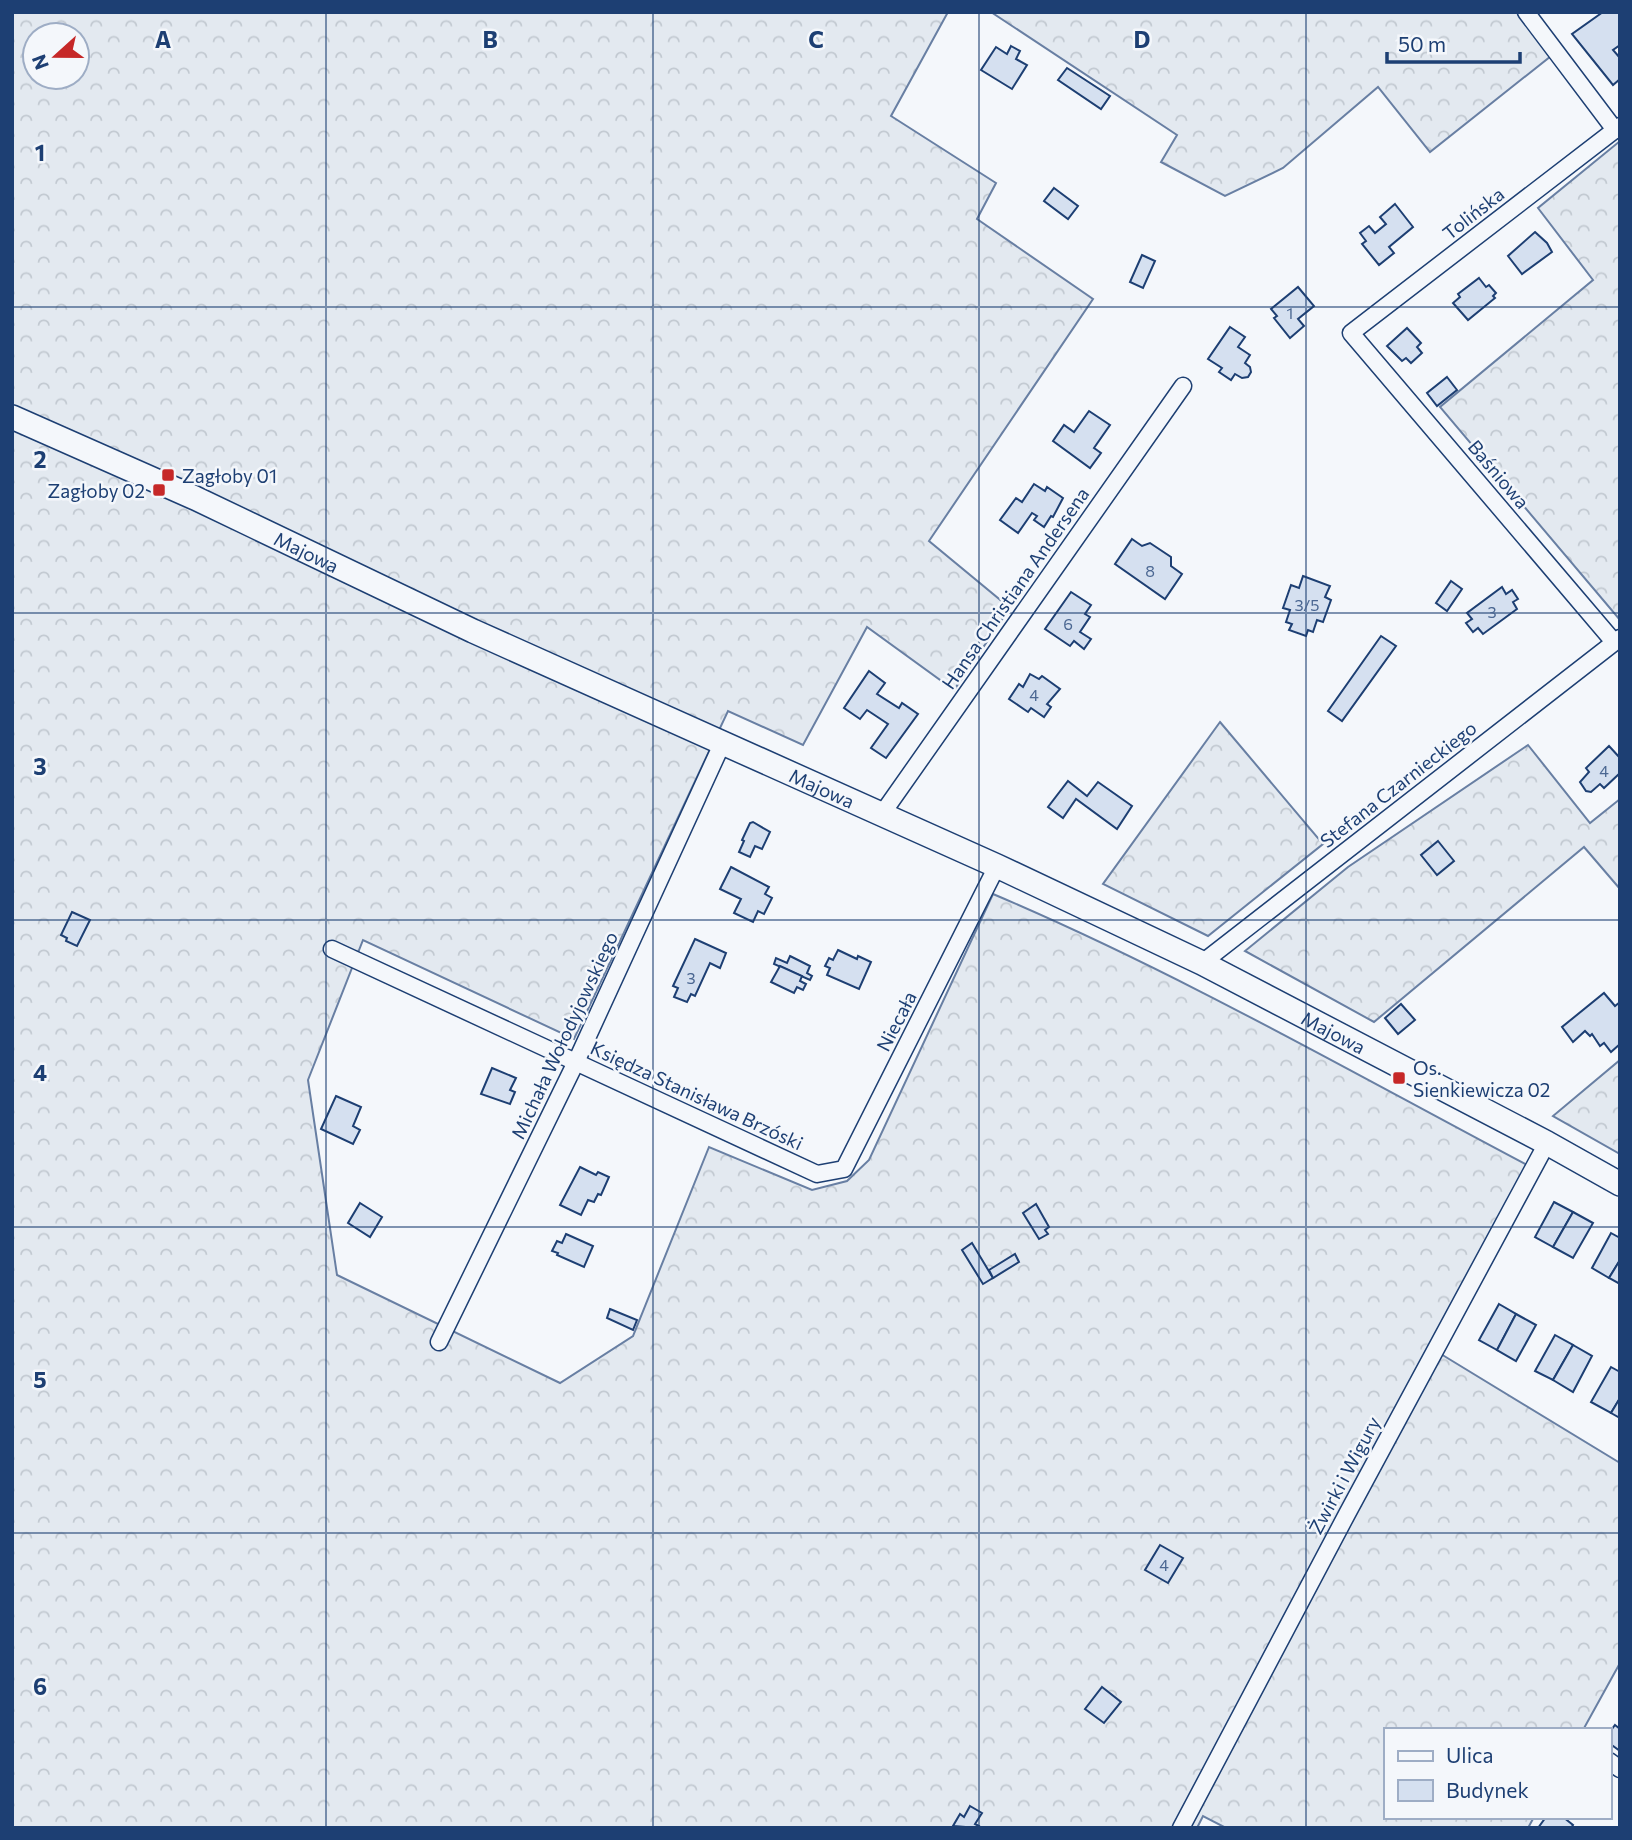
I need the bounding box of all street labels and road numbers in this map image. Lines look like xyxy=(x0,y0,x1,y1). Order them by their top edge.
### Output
street label: Tolińska xyxy=(1438,182,1508,244)
street label: Baśniowa xyxy=(1464,435,1534,513)
street label: Hansa Christiana Andersena xyxy=(936,483,1094,693)
street label: Majowa xyxy=(271,526,343,577)
street label: Stefana Czarnieckiego xyxy=(1315,716,1481,852)
street label: Majowa xyxy=(786,763,858,812)
street label: Michała Wołodyjowskiego xyxy=(506,928,622,1142)
street label: Niecała xyxy=(871,987,921,1055)
street label: Majowa xyxy=(1298,1006,1370,1058)
street label: Księdza Stanisława Brzóski xyxy=(587,1036,807,1154)
street label: Żwirki i Wigury xyxy=(1303,1412,1385,1538)

